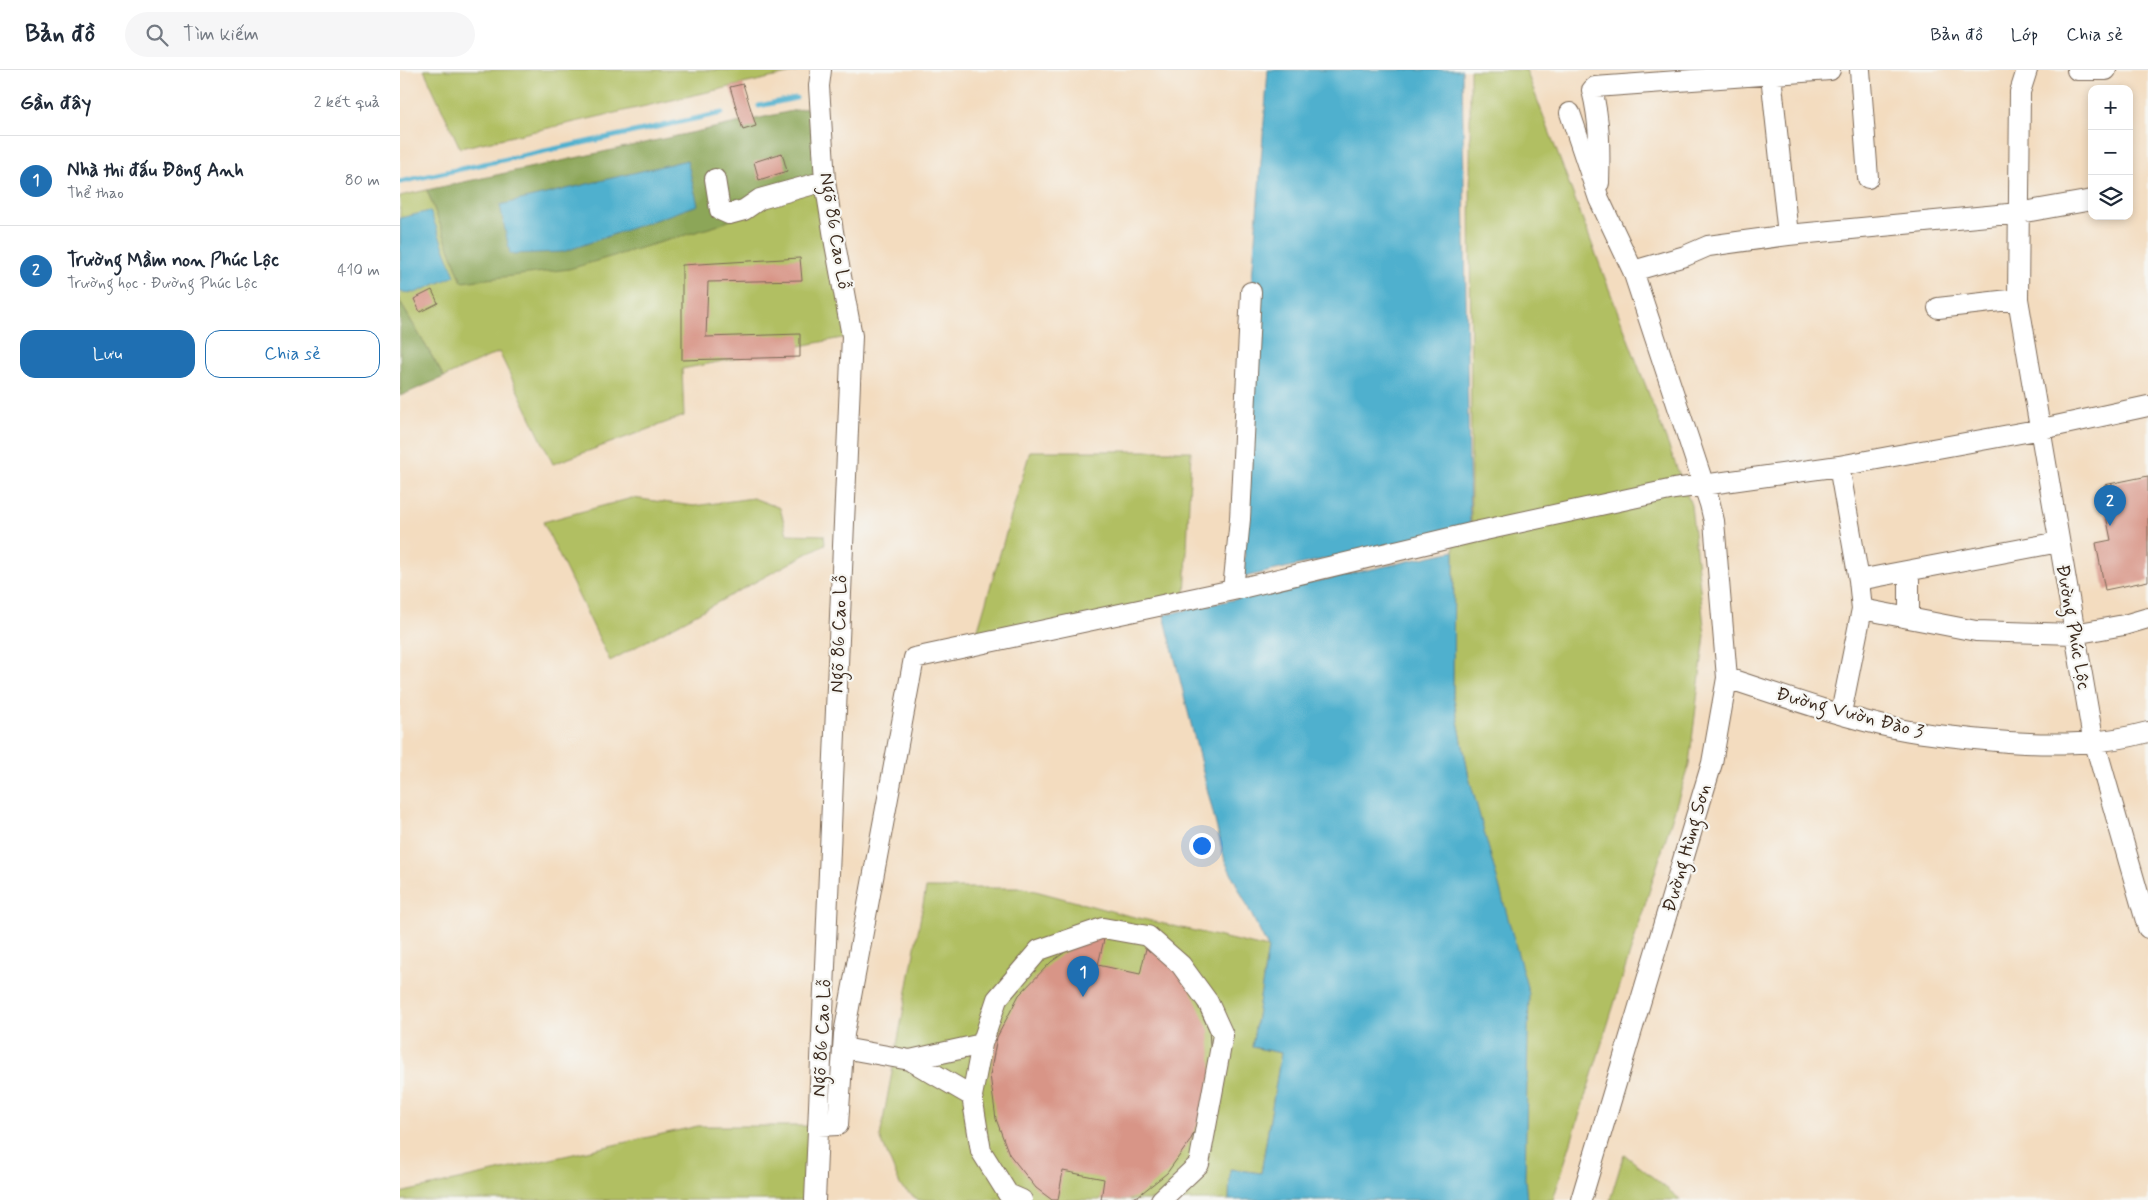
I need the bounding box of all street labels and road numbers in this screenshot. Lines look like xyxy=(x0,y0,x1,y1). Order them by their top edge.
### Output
street label: Ngõ 86 Cao Lỗ xyxy=(810,171,857,292)
street label: Đường Phúc Lộc xyxy=(2047,562,2096,692)
street label: Ngõ 86 Cao Lỗ xyxy=(824,575,857,693)
street label: Đường Vườn Đào 3 xyxy=(1773,681,1927,748)
street label: Đường Hùng Sơn xyxy=(1657,781,1720,916)
street label: Ngõ 86 Cao Lỗ xyxy=(806,978,841,1098)

